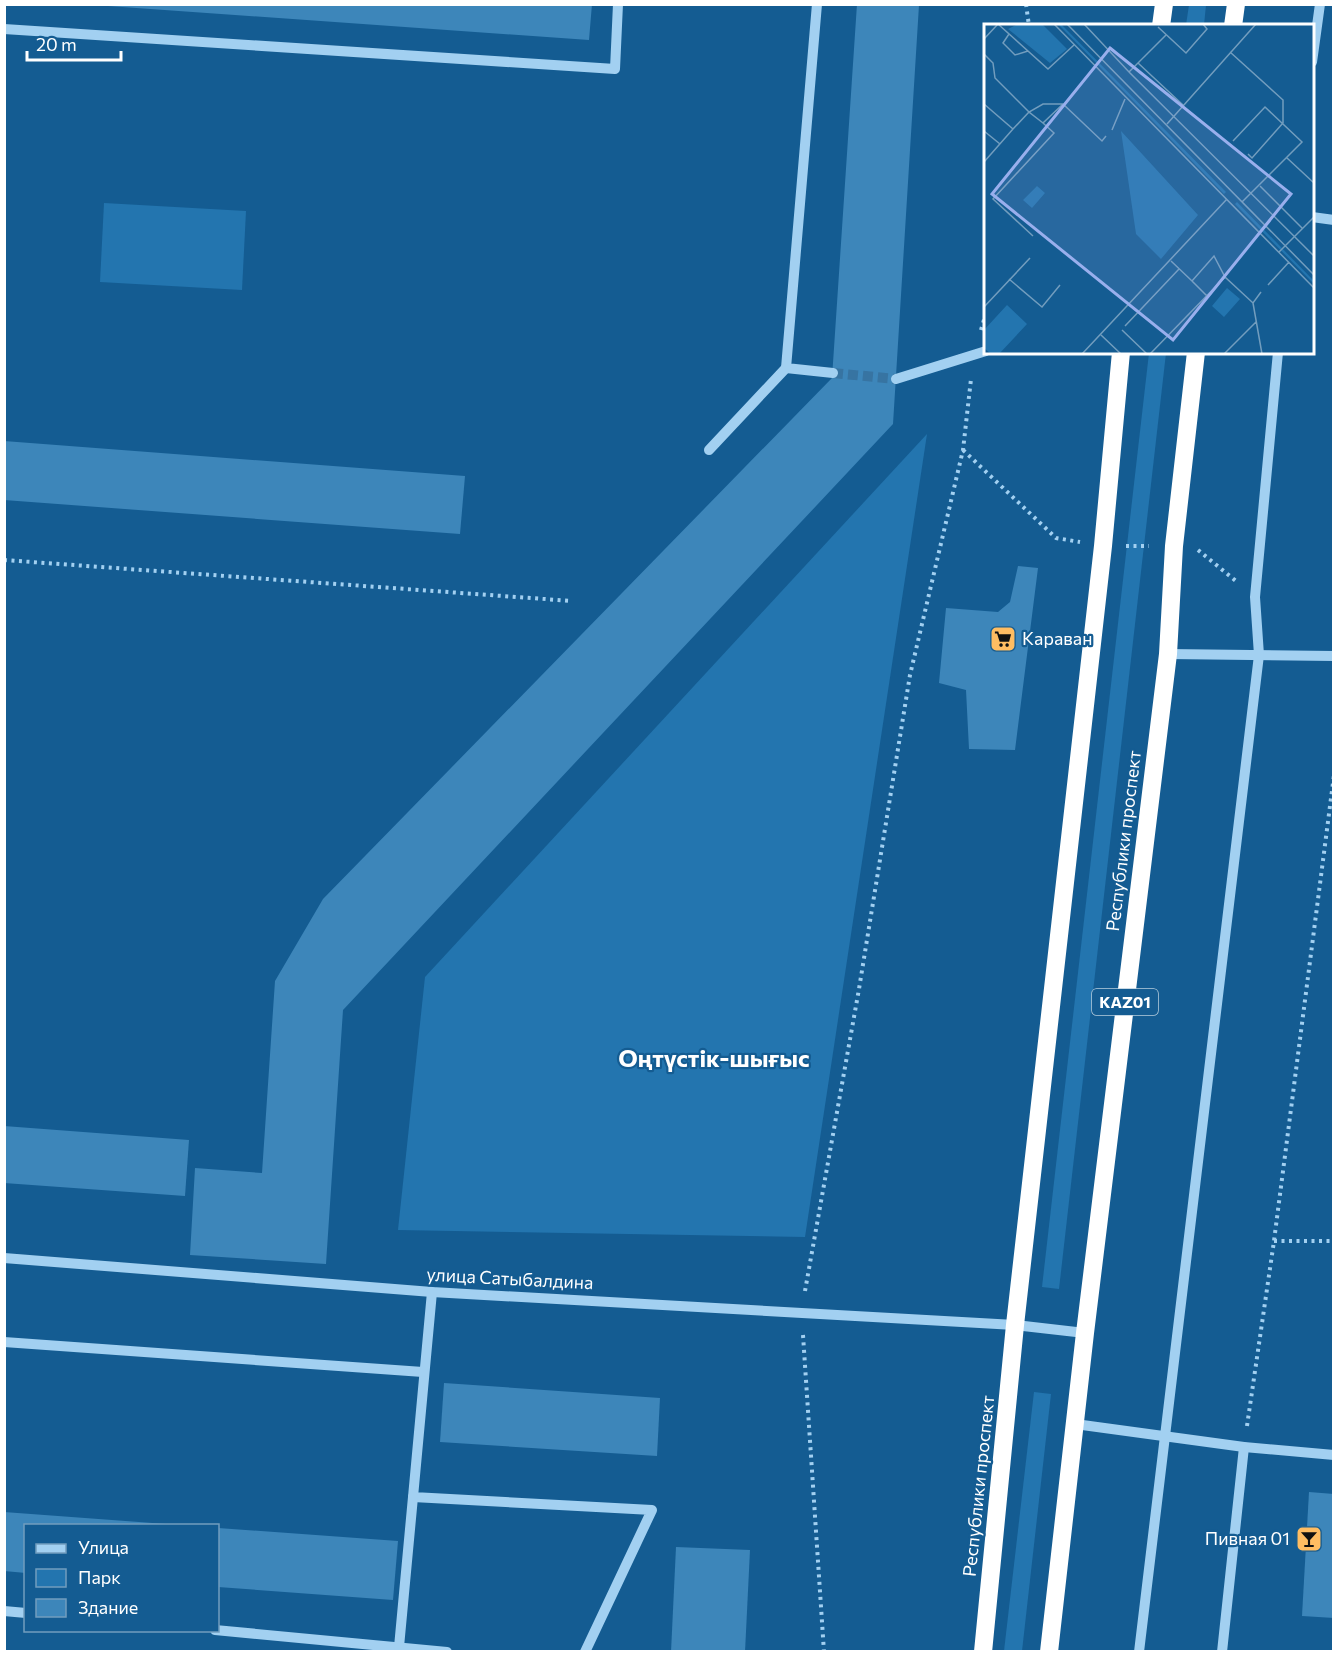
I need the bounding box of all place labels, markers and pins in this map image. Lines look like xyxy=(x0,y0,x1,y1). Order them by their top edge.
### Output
supermarket icon: Караван xyxy=(988,624,1018,654)
place label: Караван xyxy=(1022,627,1092,649)
bar icon: Пивная 01 xyxy=(1294,1524,1324,1554)
place label: Пивная 01 xyxy=(1205,1527,1290,1549)

